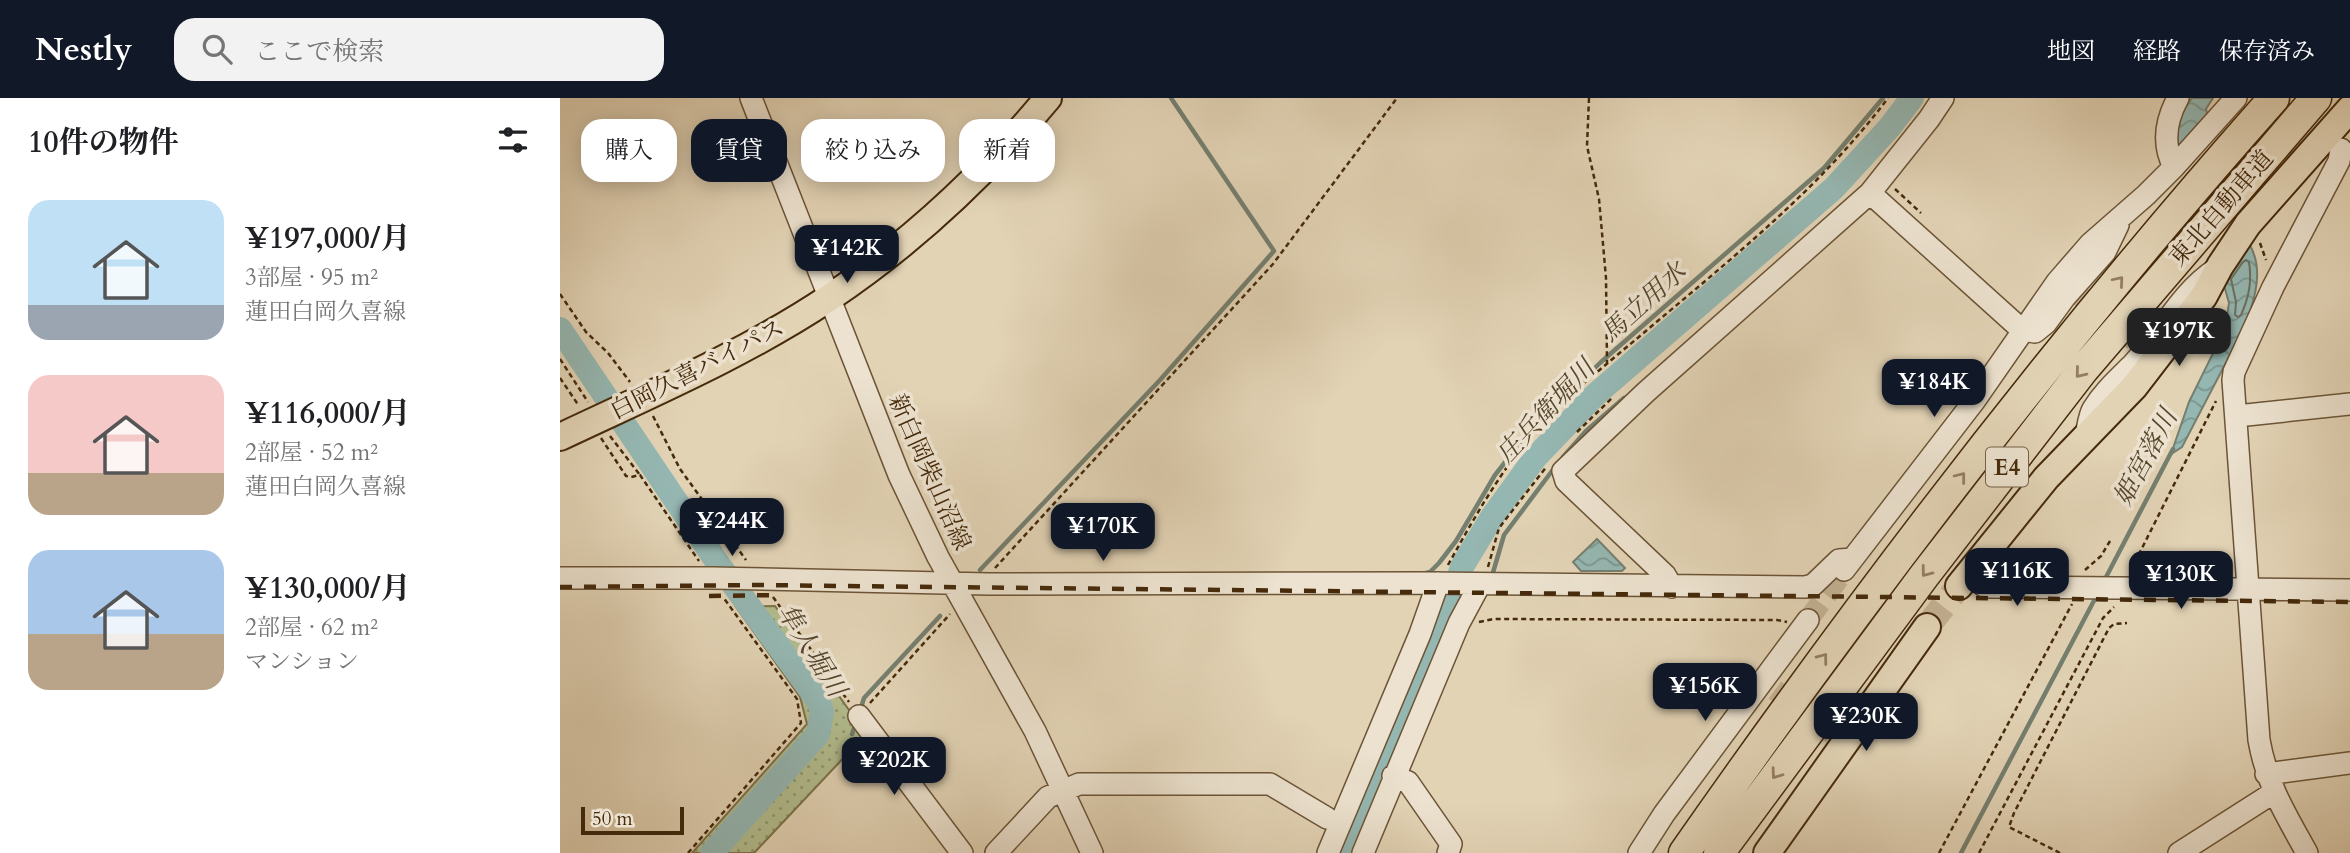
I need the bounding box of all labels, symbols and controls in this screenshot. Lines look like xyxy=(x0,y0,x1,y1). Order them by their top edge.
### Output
search box xyxy=(174,18,664,81)
text: Nestly xyxy=(35,27,132,72)
icon: search xyxy=(198,30,236,68)
text: ここで検索 xyxy=(254,34,384,69)
text: 地図 xyxy=(2047,35,2095,68)
text: 経路 xyxy=(2133,35,2181,68)
text: 保存済み xyxy=(2219,35,2315,68)
chip: 購入 xyxy=(581,119,677,182)
chip: 賃貸 xyxy=(691,119,787,182)
chip: 絞り込み xyxy=(801,119,945,182)
chip: 新着 xyxy=(959,119,1055,182)
icon: filters xyxy=(494,121,532,159)
text: 10件の物件 xyxy=(28,122,179,163)
street label: 東北自動車道 xyxy=(2162,143,2281,273)
text: ¥197,000/月 xyxy=(245,218,411,259)
pin: ¥142K xyxy=(798,226,896,285)
icon: home xyxy=(84,228,168,312)
text: ¥142K xyxy=(811,232,883,263)
water label: 馬立用水 xyxy=(1593,253,1696,350)
text: 3部屋 · 95 m² xyxy=(245,262,378,293)
one-way arrow xyxy=(2111,276,2123,289)
text: 蓮田白岡久喜線 xyxy=(245,296,406,327)
pin: ¥197K xyxy=(2130,308,2228,368)
street label: 白岡久喜バイパス xyxy=(604,311,790,428)
text: ¥197K xyxy=(2143,315,2215,346)
water label: 庄兵衛堀川 xyxy=(1488,350,1605,471)
pin: ¥184K xyxy=(1885,360,1983,419)
text: ¥184K xyxy=(1898,366,1970,397)
one-way arrow xyxy=(2076,366,2089,378)
street label: 新白岡柴山沼線 xyxy=(880,389,979,556)
text: ¥116,000/月 xyxy=(245,393,411,434)
water label: 姫宮落川 xyxy=(2106,400,2187,511)
icon: home xyxy=(84,403,168,487)
text: 2部屋 · 52 m² xyxy=(245,437,378,468)
road number: E4 xyxy=(1986,448,2028,486)
text: 蓮田白岡久喜線 xyxy=(245,471,406,502)
one-way arrow xyxy=(1952,472,1965,484)
pin: ¥244K xyxy=(683,498,781,558)
pin: ¥170K xyxy=(1054,504,1152,563)
text: ¥244K xyxy=(696,505,768,536)
text: ¥170K xyxy=(1067,510,1139,541)
pin: ¥116K xyxy=(1968,548,2066,608)
pin: ¥130K xyxy=(2132,552,2230,611)
text: ¥116K xyxy=(1981,555,2053,586)
text: ¥130K xyxy=(2145,558,2217,589)
one-way arrow xyxy=(1922,565,1935,577)
text: ¥130,000/月 xyxy=(245,568,411,609)
icon: home xyxy=(84,578,168,662)
water label: 隼人堀川 xyxy=(769,597,856,706)
text: 2部屋 · 62 m² xyxy=(245,612,378,643)
text: マンション xyxy=(245,646,359,677)
one-way arrow xyxy=(1815,653,1828,666)
pin: ¥156K xyxy=(1656,664,1754,723)
text: ¥156K xyxy=(1669,670,1741,701)
pin: ¥230K xyxy=(1817,694,1915,753)
text: ¥230K xyxy=(1830,700,1902,731)
pin: ¥202K xyxy=(845,738,943,797)
text: ¥202K xyxy=(858,744,930,775)
one-way arrow xyxy=(1771,767,1784,779)
scale bar xyxy=(581,804,684,836)
text: 50 m xyxy=(592,806,633,832)

